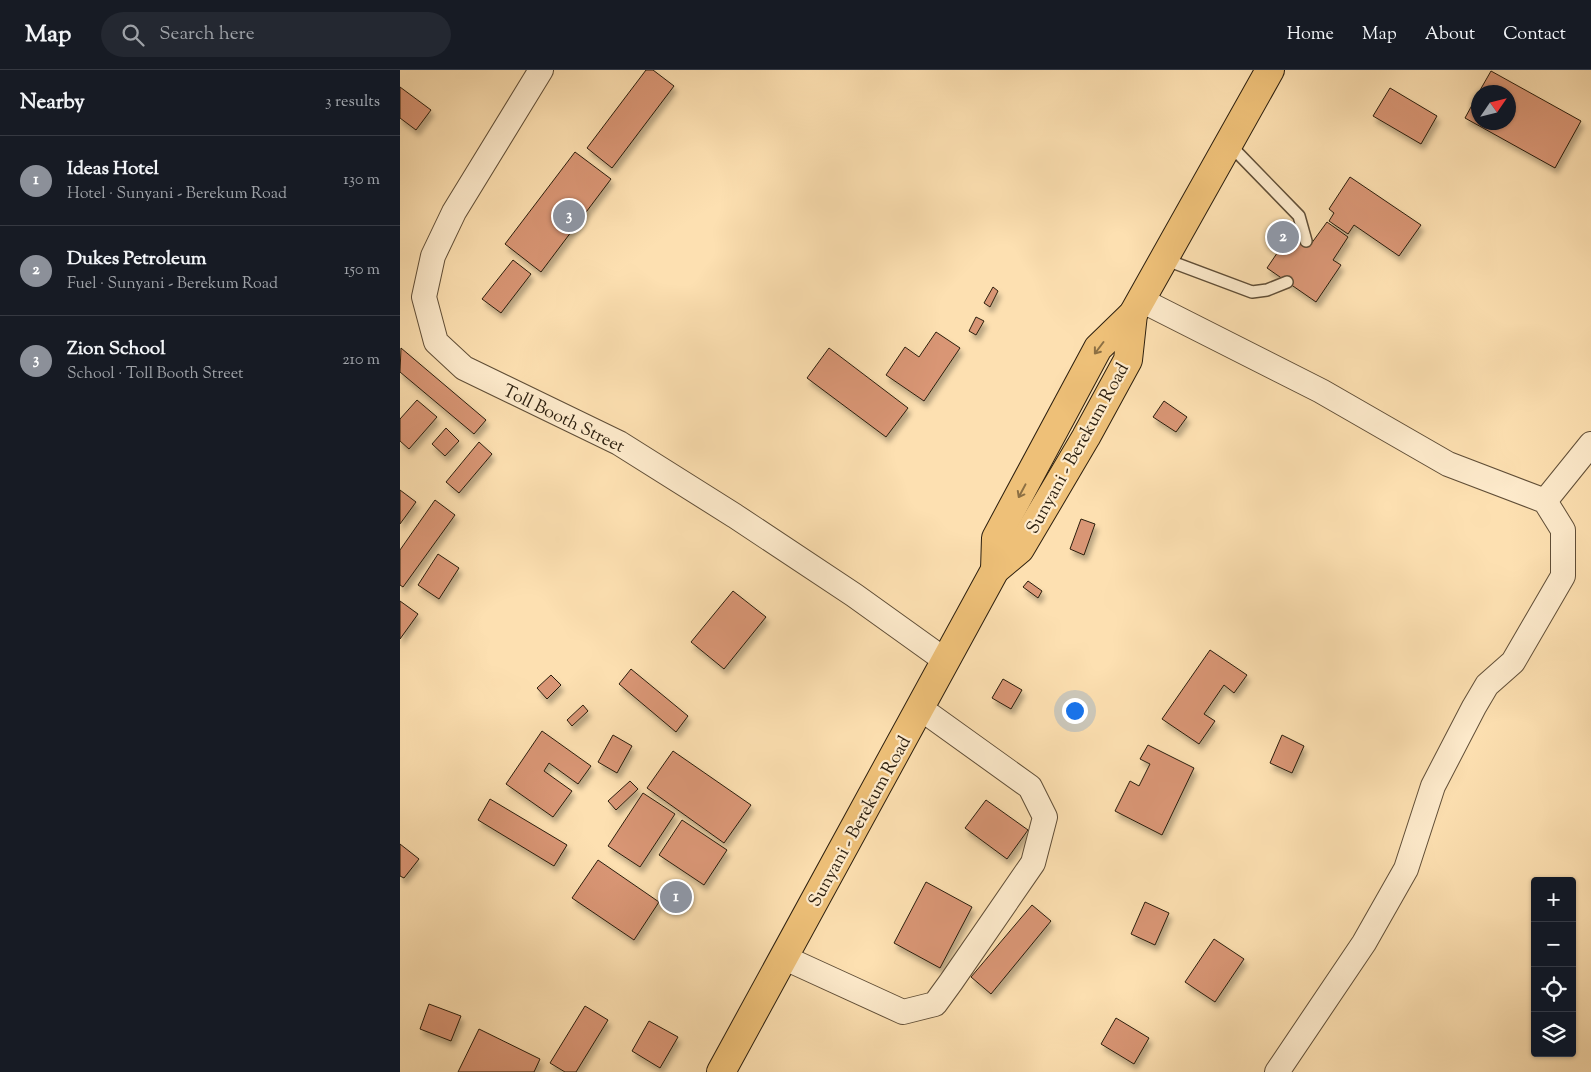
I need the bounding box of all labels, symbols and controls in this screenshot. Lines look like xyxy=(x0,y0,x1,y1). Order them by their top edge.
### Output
search box xyxy=(101,12,451,57)
text: Map xyxy=(25,18,71,52)
icon: search xyxy=(119,21,147,49)
text: Search here xyxy=(159,21,255,48)
text: Home xyxy=(1287,22,1334,48)
text: Map xyxy=(1362,22,1397,48)
text: About xyxy=(1425,22,1475,48)
text: Contact xyxy=(1503,22,1566,48)
north arrow xyxy=(1471,85,1516,130)
text: Nearby xyxy=(20,88,85,118)
text: 3 results xyxy=(325,91,380,114)
text: Ideas Hotel xyxy=(67,156,159,183)
text: 1 xyxy=(33,169,39,192)
text: 130 m xyxy=(343,169,380,192)
text: Hotel · Sunyani - Berekum Road xyxy=(67,183,287,206)
pin: 3 xyxy=(553,197,585,235)
pin: 2 xyxy=(1267,218,1299,256)
text: Dukes Petroleum xyxy=(67,246,207,273)
text: 2 xyxy=(32,259,40,282)
text: 150 m xyxy=(344,259,380,282)
text: Fuel · Sunyani - Berekum Road xyxy=(67,273,278,296)
text: Zion School xyxy=(67,336,165,363)
one-way arrow xyxy=(1094,341,1104,355)
text: 3 xyxy=(33,349,39,372)
text: 210 m xyxy=(342,349,380,372)
street label: Sunyani - Berekum Road xyxy=(1021,359,1137,539)
text: School · Toll Booth Street xyxy=(67,363,244,386)
street label: Toll Booth Street xyxy=(498,379,628,461)
one-way arrow xyxy=(1016,483,1026,497)
your location xyxy=(1062,698,1088,724)
street label: Sunyani - Berekum Road xyxy=(803,732,919,912)
map controls xyxy=(1531,877,1576,1057)
button: + xyxy=(1531,877,1576,922)
pin: 1 xyxy=(660,878,692,916)
button: − xyxy=(1531,922,1576,967)
button: locate xyxy=(1531,967,1576,1012)
button: layers xyxy=(1531,1012,1576,1057)

